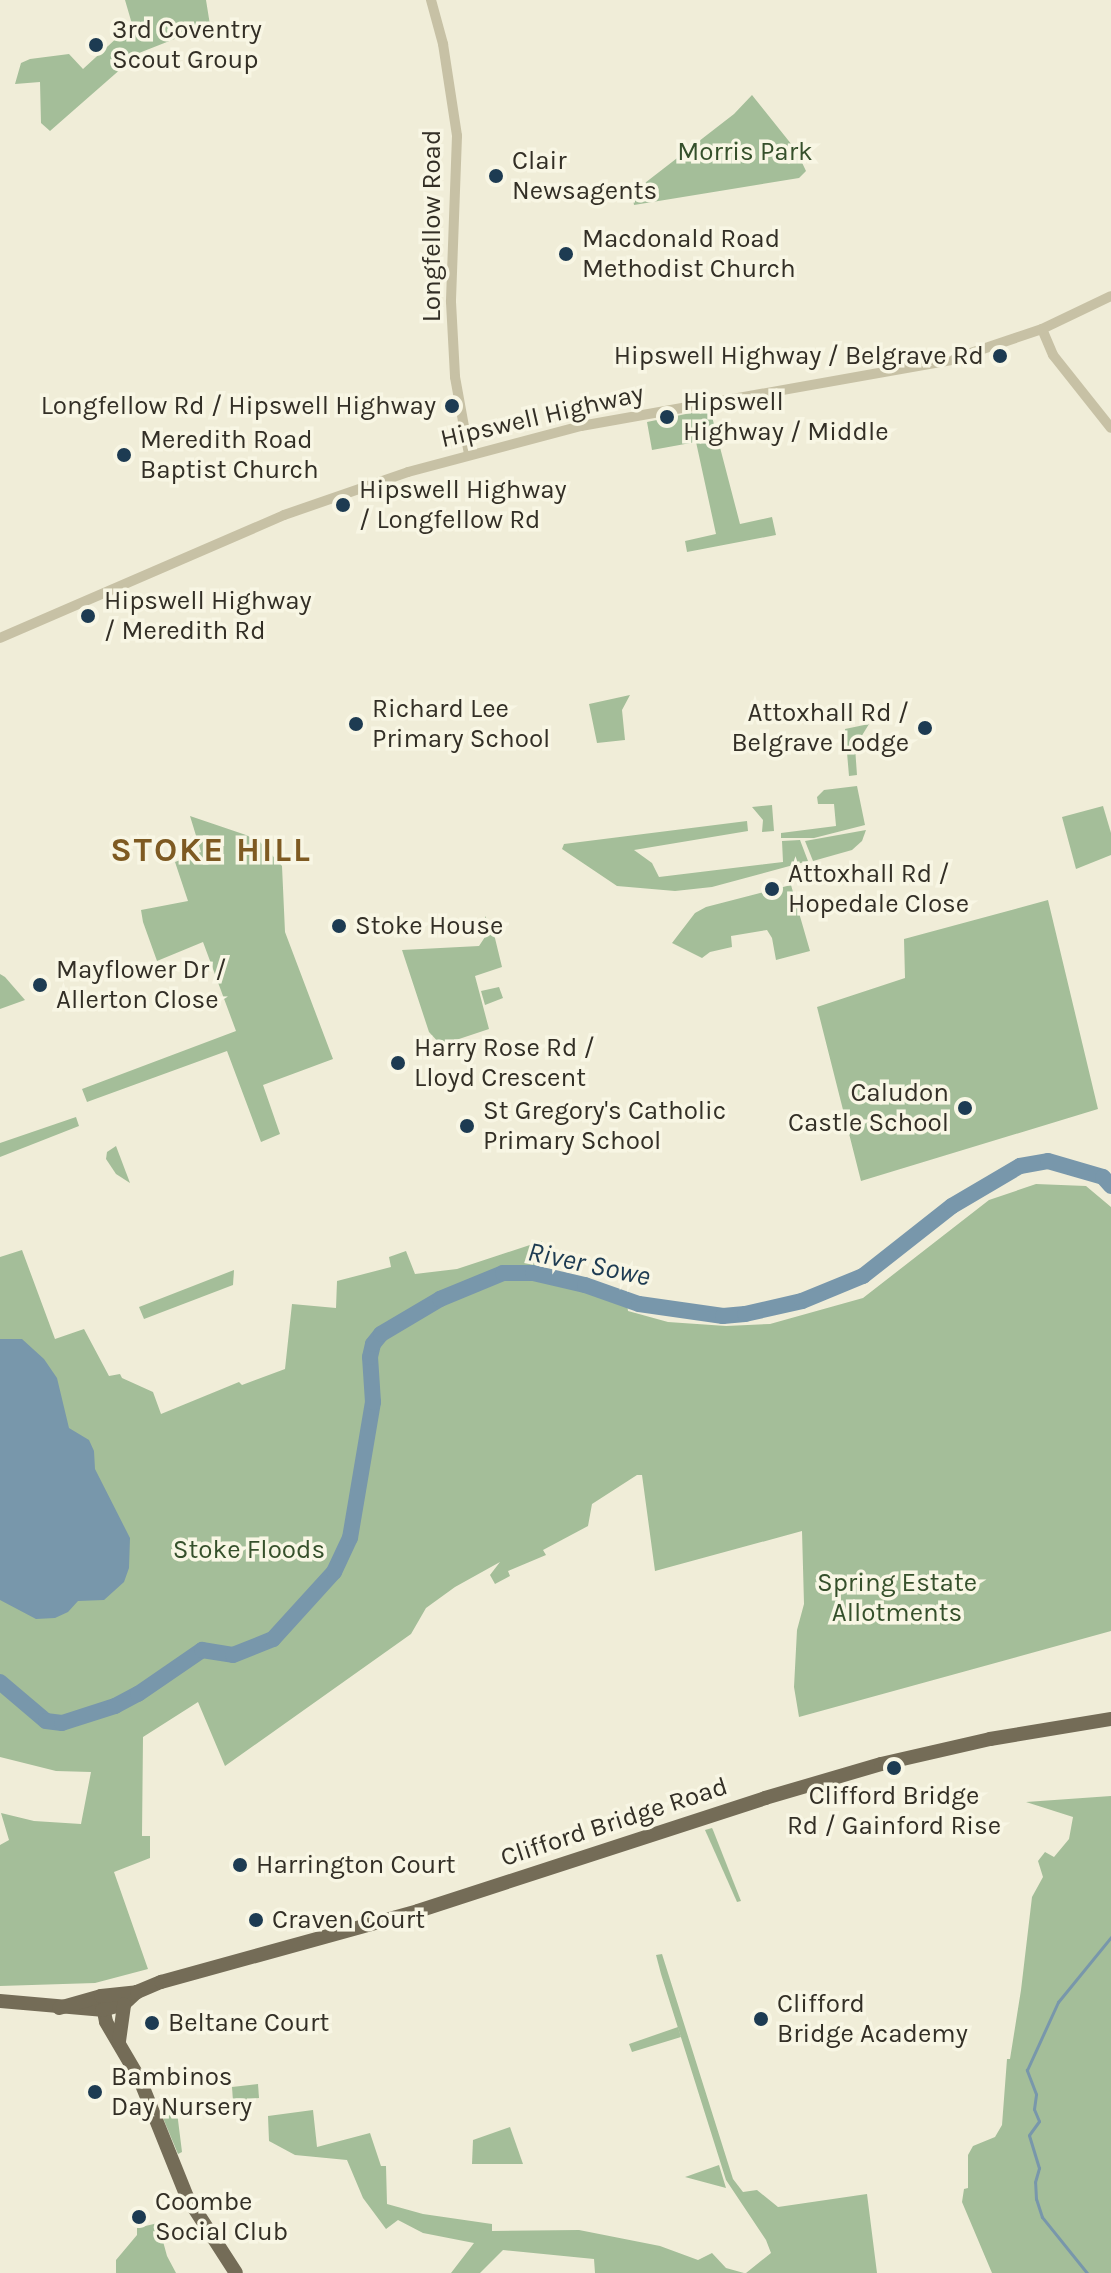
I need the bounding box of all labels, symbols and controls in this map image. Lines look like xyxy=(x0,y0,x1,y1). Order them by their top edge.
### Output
place label: 3rd Coventry Scout Group xyxy=(112,14,262,76)
marker: 3rd Coventry Scout Group xyxy=(87,36,105,54)
street label: Longfellow Road xyxy=(416,130,448,322)
park label: Morris Park xyxy=(677,136,813,168)
place label: Clair Newsagents xyxy=(512,145,657,206)
marker: Clair Newsagents xyxy=(487,167,505,185)
place label: Macdonald Road Methodist Church xyxy=(582,223,796,284)
marker: Macdonald Road Methodist Church xyxy=(557,245,575,263)
place label: Hipswell Highway / Belgrave Rd xyxy=(614,340,984,372)
marker: Hipswell Highway / Belgrave Rd xyxy=(991,347,1009,365)
street label: Hipswell Highway xyxy=(437,377,647,455)
place label: Hipswell Highway / Middle xyxy=(683,386,889,448)
place label: Longfellow Rd / Hipswell Highway xyxy=(41,390,436,422)
marker: Longfellow Rd / Hipswell Highway xyxy=(443,397,461,415)
marker: Hipswell Highway / Middle xyxy=(658,408,676,426)
place label: Meredith Road Baptist Church xyxy=(140,424,319,486)
marker: Meredith Road Baptist Church xyxy=(115,446,133,464)
place label: Hipswell Highway / Longfellow Rd xyxy=(359,474,567,536)
marker: Hipswell Highway / Longfellow Rd xyxy=(334,496,352,514)
place label: Hipswell Highway / Meredith Rd xyxy=(104,585,312,646)
marker: Hipswell Highway / Meredith Rd xyxy=(79,607,97,625)
place label: Richard Lee Primary School xyxy=(372,693,550,754)
place label: Attoxhall Rd / Belgrave Lodge xyxy=(731,697,909,758)
marker: Richard Lee Primary School xyxy=(347,715,365,733)
marker: Attoxhall Rd / Belgrave Lodge xyxy=(916,719,934,737)
district label: STOKE HILL xyxy=(110,831,312,871)
place label: Attoxhall Rd / Hopedale Close xyxy=(788,858,969,920)
marker: Attoxhall Rd / Hopedale Close xyxy=(763,880,781,898)
place label: Stoke House xyxy=(355,910,503,942)
marker: Stoke House xyxy=(330,917,348,935)
place label: Mayflower Dr / Allerton Close xyxy=(56,954,227,1016)
marker: Mayflower Dr / Allerton Close xyxy=(31,976,49,994)
place label: Harry Rose Rd / Lloyd Crescent xyxy=(414,1032,595,1094)
marker: Harry Rose Rd / Lloyd Crescent xyxy=(389,1054,407,1072)
place label: Caludon Castle School xyxy=(788,1077,949,1138)
place label: St Gregory's Catholic Primary School xyxy=(483,1095,726,1156)
marker: Caludon Castle School xyxy=(956,1099,974,1117)
marker: St Gregory's Catholic Primary School xyxy=(458,1117,476,1135)
water label: River Sowe xyxy=(525,1235,653,1293)
park label: Stoke Floods xyxy=(173,1534,325,1566)
park label: Spring Estate Allotments xyxy=(817,1567,977,1628)
marker: Clifford Bridge Rd / Gainford Rise xyxy=(885,1759,903,1777)
street label: Clifford Bridge Road xyxy=(497,1771,731,1873)
place label: Clifford Bridge Rd / Gainford Rise xyxy=(787,1780,1001,1842)
place label: Harrington Court xyxy=(256,1849,456,1881)
marker: Harrington Court xyxy=(231,1856,249,1874)
place label: Craven Court xyxy=(272,1904,425,1936)
marker: Craven Court xyxy=(247,1911,265,1929)
place label: Clifford Bridge Academy xyxy=(777,1988,968,2050)
place label: Beltane Court xyxy=(168,2007,329,2039)
marker: Clifford Bridge Academy xyxy=(752,2010,770,2028)
marker: Beltane Court xyxy=(143,2014,161,2032)
place label: Bambinos Day Nursery xyxy=(111,2061,252,2122)
marker: Bambinos Day Nursery xyxy=(86,2083,104,2101)
place label: Coombe Social Club xyxy=(155,2186,288,2248)
marker: Coombe Social Club xyxy=(130,2208,148,2226)

